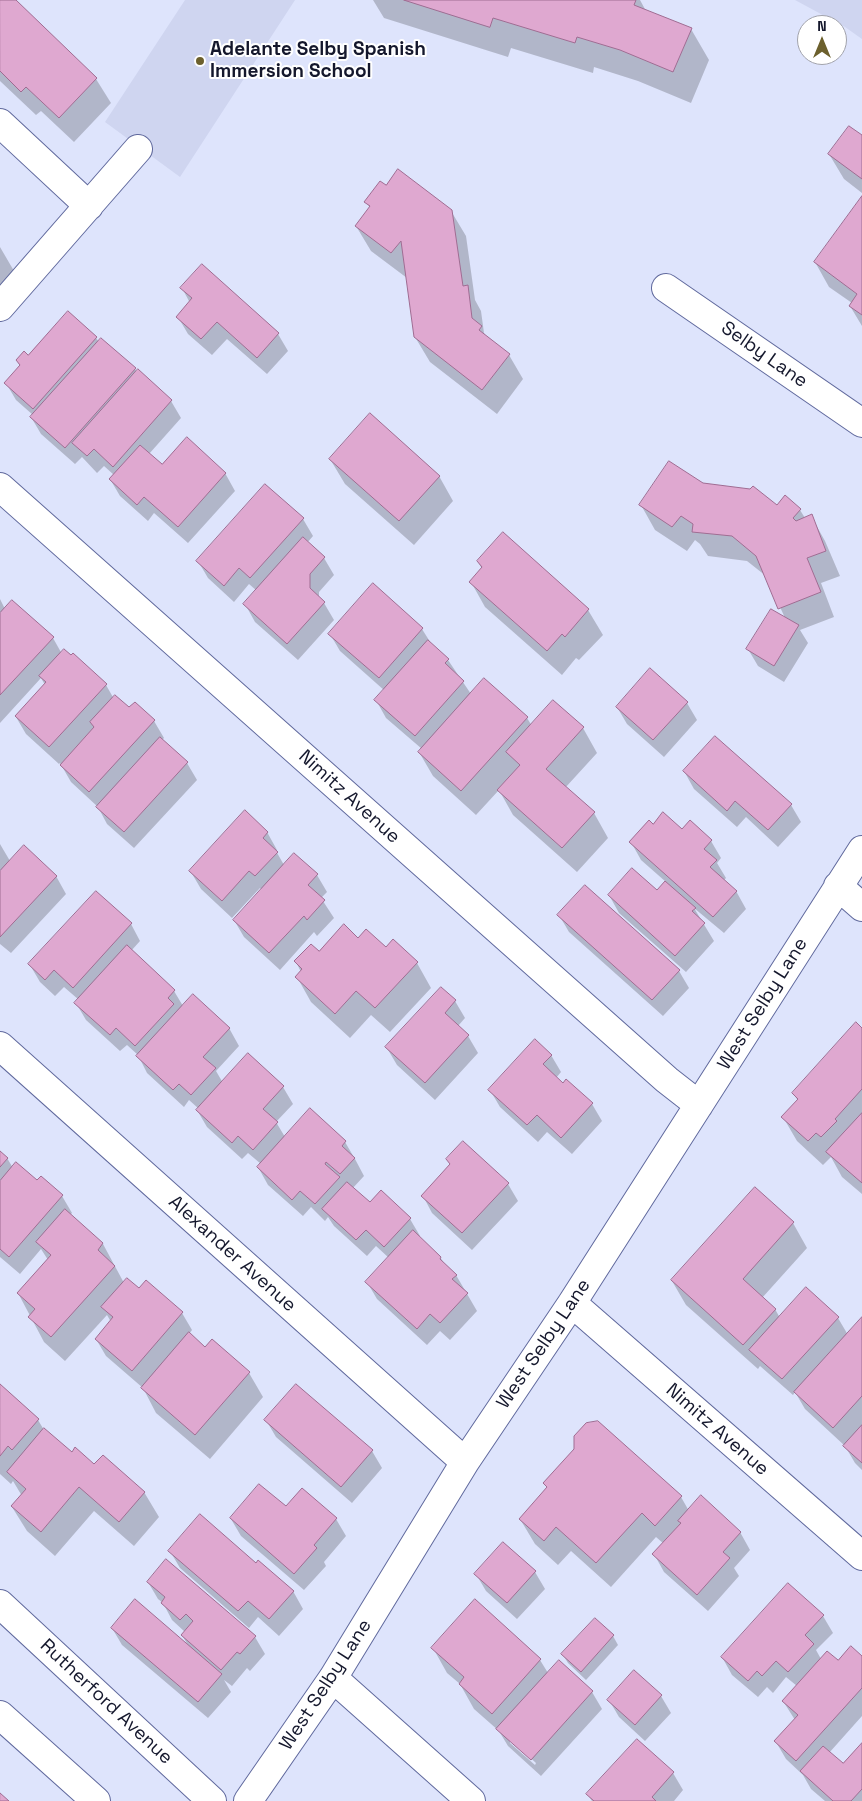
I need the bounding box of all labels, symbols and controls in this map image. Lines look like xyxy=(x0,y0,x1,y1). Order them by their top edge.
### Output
north arrow xyxy=(797,15,847,65)
text: N xyxy=(817,17,827,35)
place label: Adelante Selby Spanish Immersion School xyxy=(210,39,426,83)
marker: Adelante Selby Spanish Immersion School xyxy=(194,55,206,67)
street label: Selby Lane xyxy=(716,317,812,393)
street label: Nimitz Avenue xyxy=(293,745,405,849)
street label: West Selby Lane xyxy=(713,934,813,1074)
street label: Alexander Avenue xyxy=(164,1191,300,1317)
street label: West Selby Lane xyxy=(492,1275,596,1413)
street label: Nimitz Avenue xyxy=(661,1379,773,1481)
street label: West Selby Lane xyxy=(275,1615,377,1755)
street label: Rutherford Avenue xyxy=(35,1635,177,1769)

